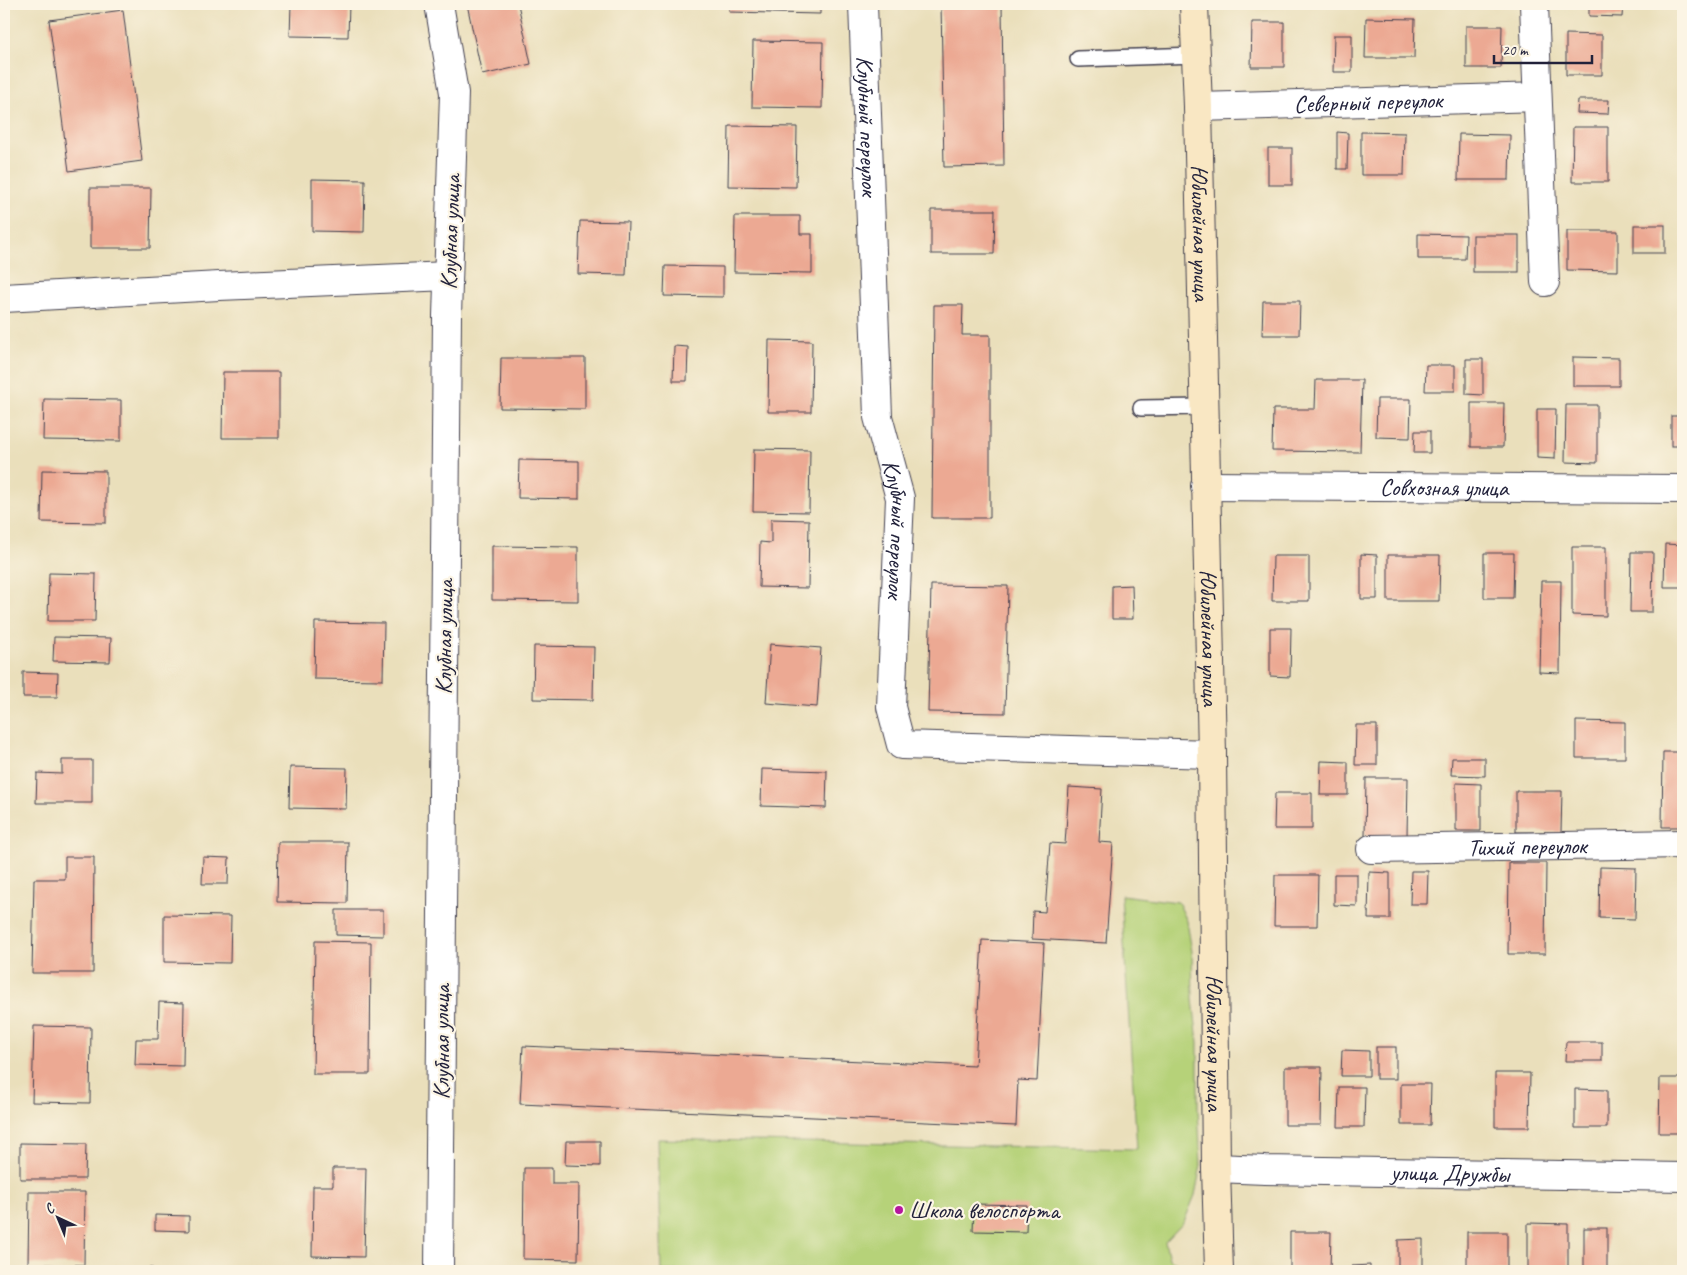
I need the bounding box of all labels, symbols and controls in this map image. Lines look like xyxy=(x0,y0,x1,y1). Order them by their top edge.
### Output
scale bar xyxy=(1494,32,1592,64)
text: 20 m xyxy=(1502,41,1529,60)
street label: Клубный переулок xyxy=(850,55,885,199)
street label: Северный переулок xyxy=(1293,85,1445,119)
street label: Юбилейная улица xyxy=(1184,164,1217,303)
street label: Клубная улица xyxy=(433,172,467,290)
street label: Клубный переулок xyxy=(875,456,915,602)
street label: Совхозная улица xyxy=(1380,472,1510,503)
street label: Юбилейная улица xyxy=(1193,569,1226,708)
street label: Клубная улица xyxy=(428,577,460,695)
street label: Тихий переулок xyxy=(1467,831,1589,862)
street label: Юбилейная улица xyxy=(1199,974,1230,1112)
street label: Клубная улица xyxy=(426,982,456,1099)
street label: улица Дружбы xyxy=(1388,1157,1512,1189)
north arrow xyxy=(32,1192,82,1242)
place label: Школа велоспорта xyxy=(909,1195,1061,1225)
text: С xyxy=(41,1199,59,1218)
marker: Школа велоспорта xyxy=(893,1204,905,1216)

